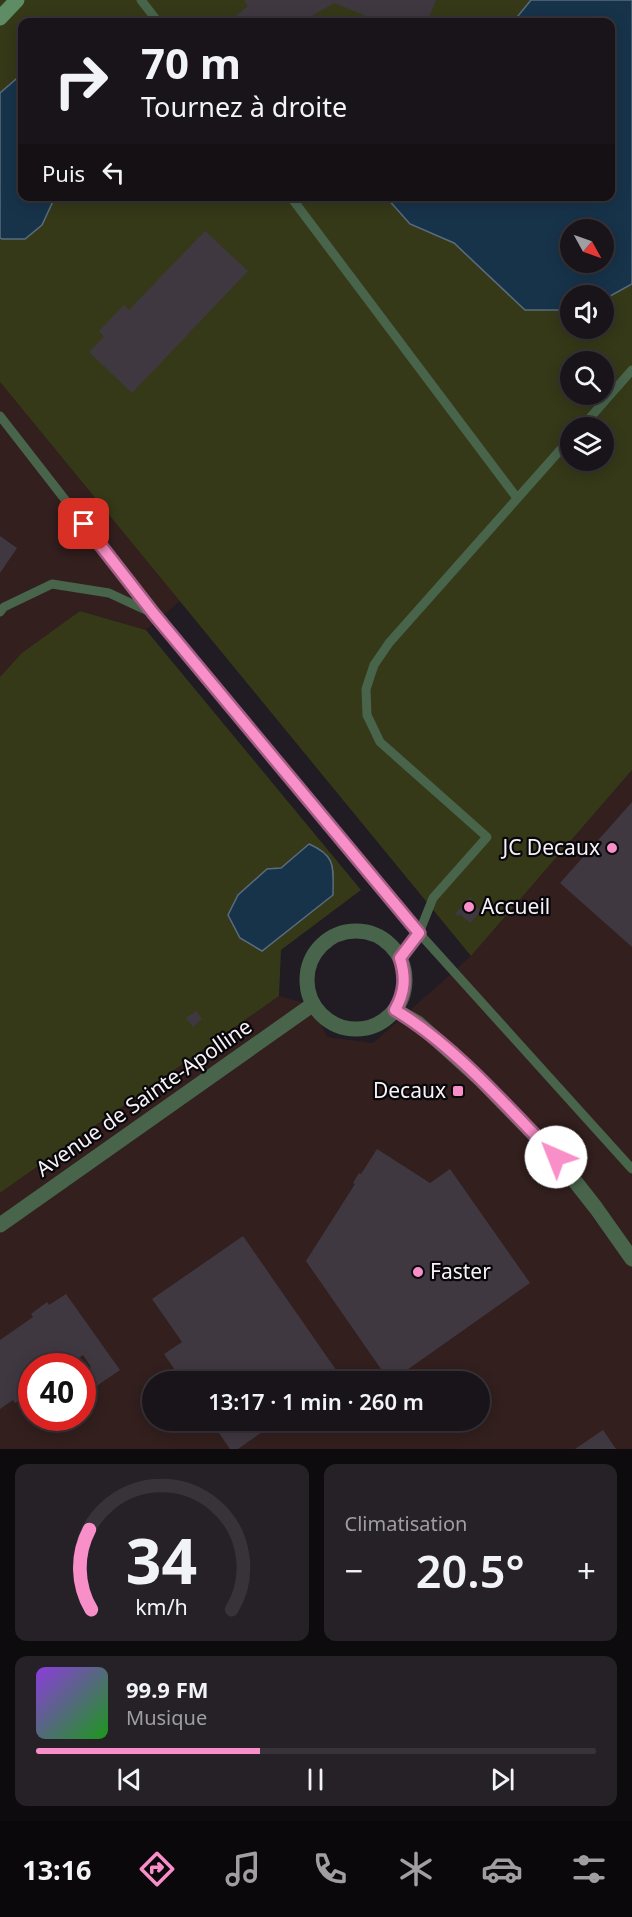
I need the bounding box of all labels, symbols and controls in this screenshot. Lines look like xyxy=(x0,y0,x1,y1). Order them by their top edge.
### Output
text: 70 m xyxy=(141,34,241,91)
icon: right xyxy=(42,42,120,120)
text: Tournez à droite xyxy=(141,88,347,125)
icon: left xyxy=(97,156,130,189)
text: Puis xyxy=(42,158,85,188)
north arrow xyxy=(560,219,614,273)
map controls xyxy=(560,219,614,471)
button: sound xyxy=(560,285,614,339)
button: search xyxy=(560,351,614,405)
button: layers xyxy=(560,417,614,471)
pin xyxy=(58,498,109,549)
icon: arrive xyxy=(67,507,100,540)
place label: JC Decaux xyxy=(500,833,600,861)
marker: JC Decaux xyxy=(605,841,619,855)
place label: Accueil xyxy=(481,892,550,920)
marker: Accueil xyxy=(462,900,476,914)
street label: Avenue de Sainte-Apolline xyxy=(30,1012,257,1182)
place label: Decaux xyxy=(373,1076,446,1104)
marker: Decaux xyxy=(451,1084,465,1098)
position arrow xyxy=(524,1125,588,1189)
place label: Faster xyxy=(430,1257,491,1285)
marker: Faster xyxy=(411,1265,425,1279)
speed limit sign: 40 xyxy=(18,1353,96,1431)
text: 13:17 · 1 min · 260 m xyxy=(208,1386,424,1416)
text: Climatisation xyxy=(345,1510,467,1537)
text: 34 xyxy=(126,1517,197,1602)
text: 20.5° xyxy=(416,1540,525,1601)
text: − xyxy=(345,1548,363,1593)
text: + xyxy=(577,1548,596,1593)
text: km/h xyxy=(135,1592,188,1621)
text: 99.9 FM xyxy=(126,1674,208,1704)
text: Musique xyxy=(126,1704,207,1731)
icon: previous xyxy=(113,1763,146,1796)
icon: pause xyxy=(299,1763,332,1796)
icon: next xyxy=(486,1763,519,1796)
icon: directions xyxy=(136,1848,178,1890)
icon: music xyxy=(222,1848,264,1890)
icon: phone xyxy=(309,1848,351,1890)
icon: climate xyxy=(395,1848,437,1890)
icon: car xyxy=(481,1848,523,1890)
icon: filters xyxy=(568,1848,610,1890)
text: 13:16 xyxy=(22,1851,92,1888)

